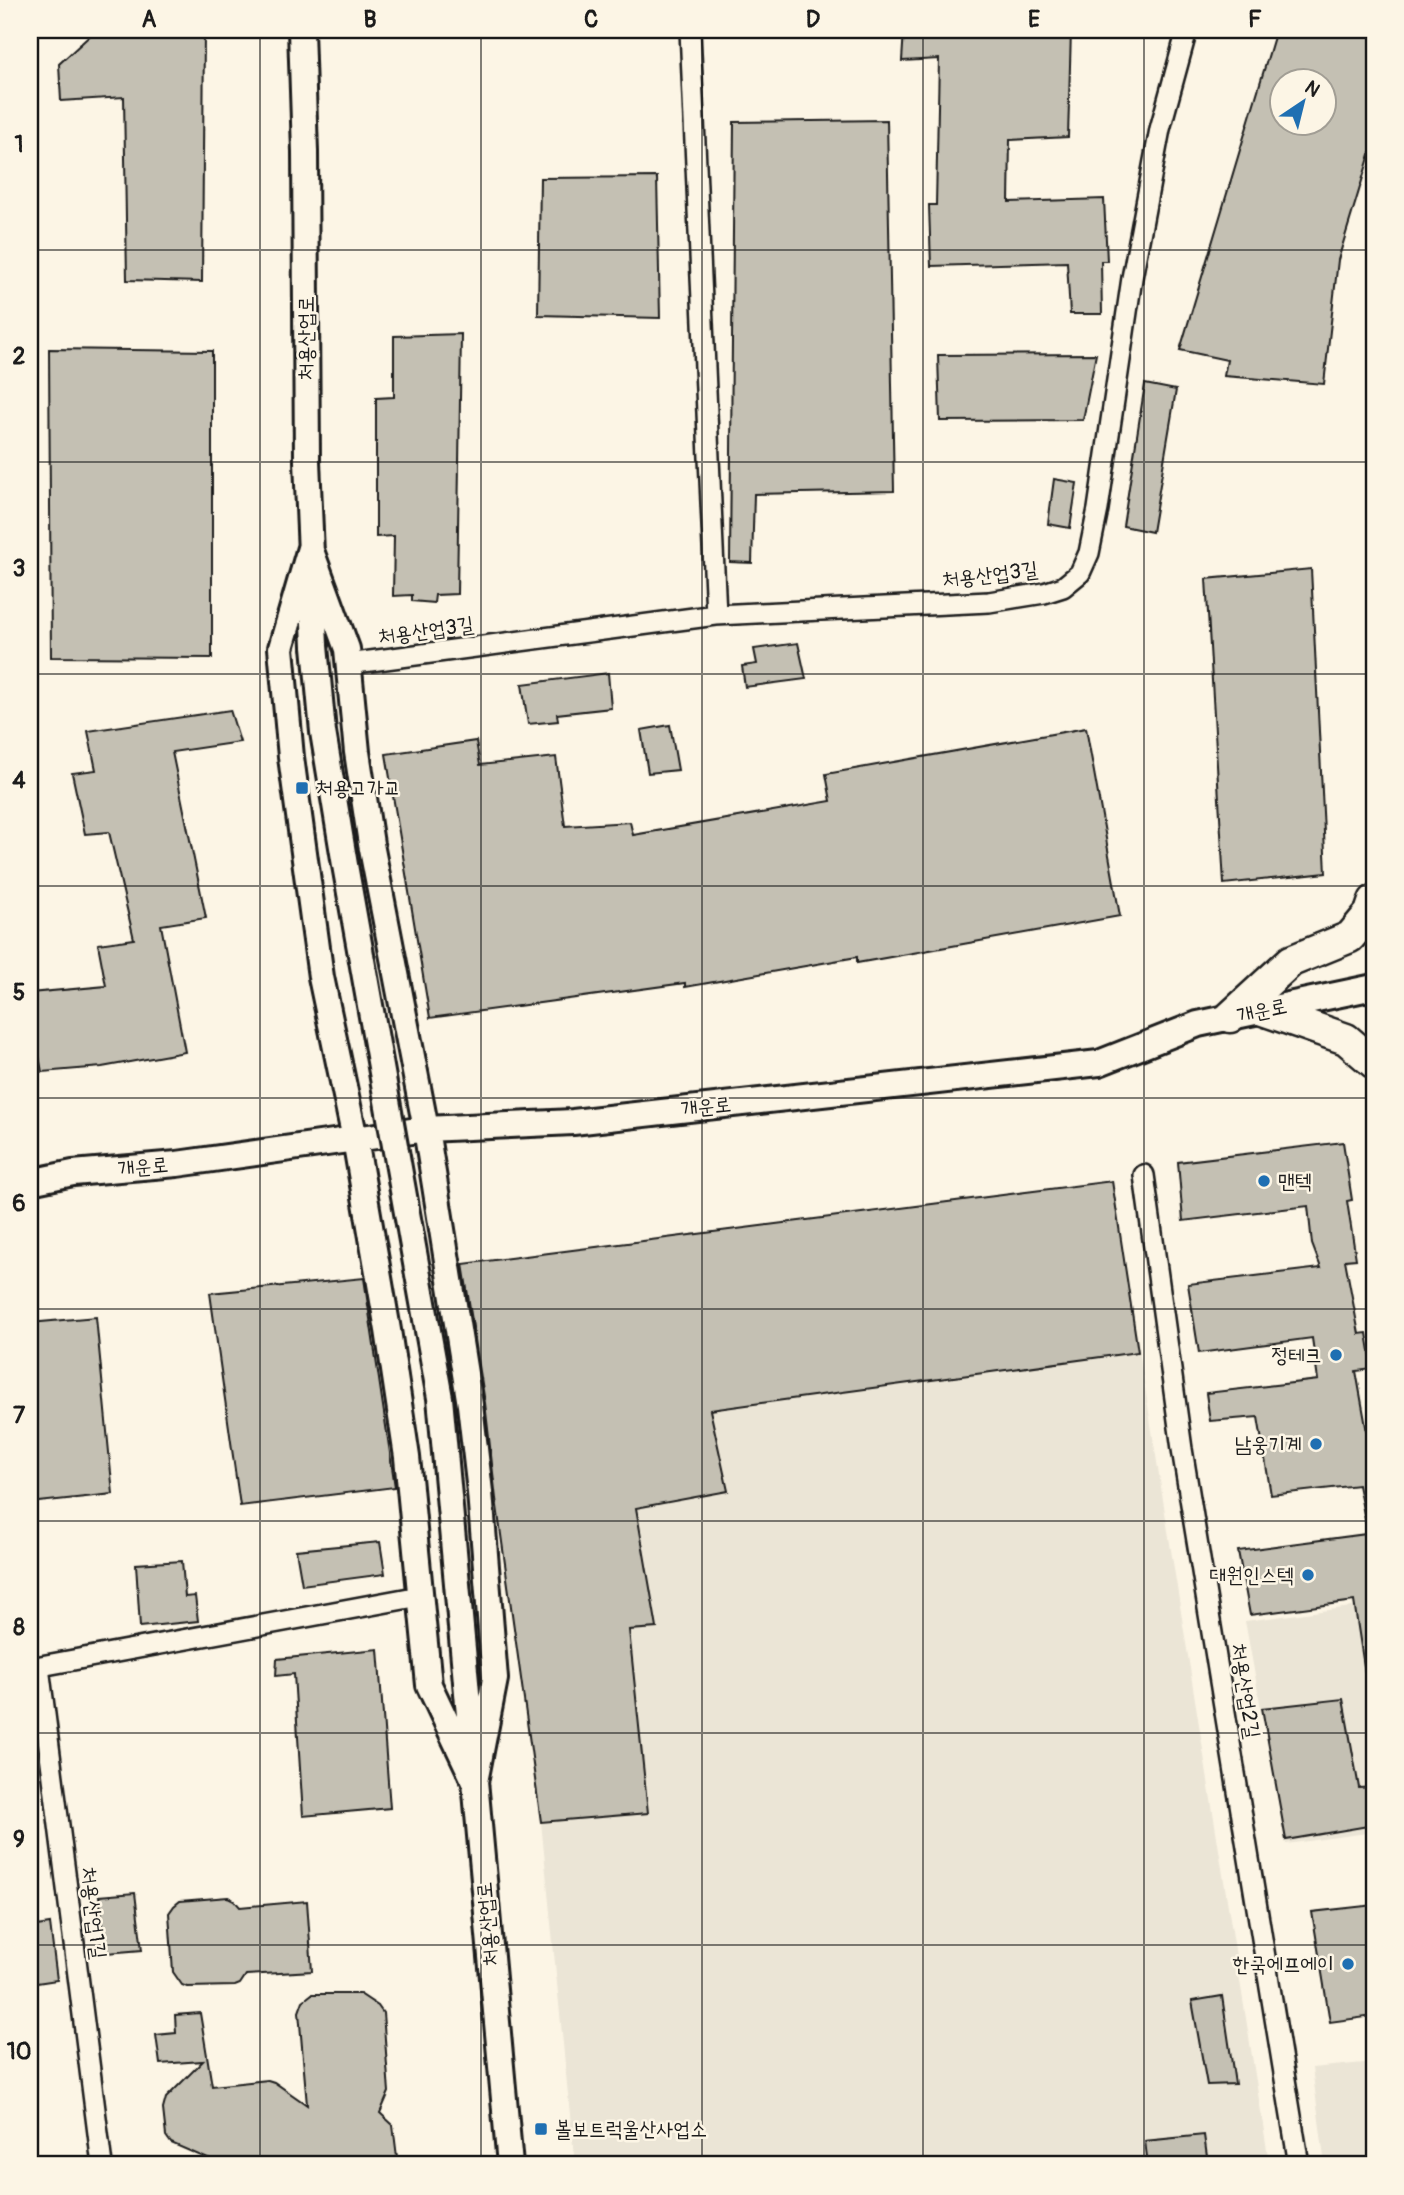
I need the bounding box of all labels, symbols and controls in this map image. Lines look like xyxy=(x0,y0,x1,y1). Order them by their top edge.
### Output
text: A xyxy=(142,5,157,34)
text: B xyxy=(363,5,377,34)
text: C xyxy=(584,5,598,34)
text: D xyxy=(806,5,820,34)
text: E xyxy=(1028,5,1040,34)
text: F xyxy=(1248,5,1262,34)
north arrow xyxy=(1268,66,1338,136)
text: N xyxy=(1300,75,1324,102)
text: 1 xyxy=(15,130,24,159)
street label: 처용산업로 xyxy=(293,296,320,380)
text: 2 xyxy=(13,342,26,371)
text: 3 xyxy=(13,554,25,583)
street label: 처용산업3길 xyxy=(941,556,1039,594)
street label: 처용산업3길 xyxy=(376,611,476,651)
text: 4 xyxy=(12,766,26,795)
place label: 처용고가교 xyxy=(316,775,401,802)
marker: 처용고가교 xyxy=(294,780,310,796)
text: 5 xyxy=(13,978,25,1007)
street label: 개운로 xyxy=(1234,993,1290,1029)
street label: 개운로 xyxy=(679,1091,733,1123)
street label: 개운로 xyxy=(117,1151,169,1183)
place label: 맨텍 xyxy=(1278,1168,1312,1195)
marker: 맨텍 xyxy=(1256,1173,1272,1189)
text: 6 xyxy=(12,1189,26,1218)
place label: 정테크 xyxy=(1271,1342,1322,1369)
marker: 정테크 xyxy=(1328,1347,1344,1363)
text: 7 xyxy=(13,1401,26,1430)
place label: 남웅기계 xyxy=(1234,1431,1302,1458)
marker: 남웅기계 xyxy=(1308,1436,1324,1452)
place label: 대원인스텍 xyxy=(1210,1562,1294,1589)
marker: 대원인스텍 xyxy=(1300,1567,1316,1583)
text: 8 xyxy=(13,1613,25,1642)
street label: 처용산업2길 xyxy=(1224,1641,1266,1741)
text: 9 xyxy=(13,1825,25,1854)
street label: 처용산업1길 xyxy=(74,1865,112,1961)
street label: 처용산업로 xyxy=(471,1881,505,1967)
place label: 한국에프에이 xyxy=(1233,1951,1334,1978)
marker: 한국에프에이 xyxy=(1340,1956,1356,1972)
text: 10 xyxy=(7,2037,31,2066)
place label: 볼보트럭울산사업소 xyxy=(555,2116,707,2143)
marker: 볼보트럭울산사업소 xyxy=(533,2121,549,2137)

